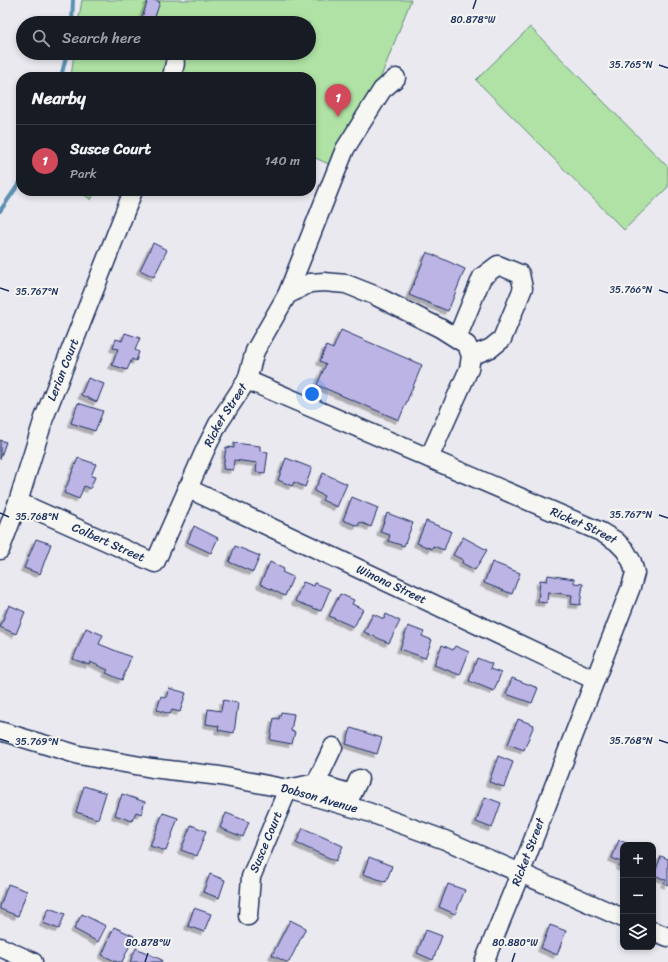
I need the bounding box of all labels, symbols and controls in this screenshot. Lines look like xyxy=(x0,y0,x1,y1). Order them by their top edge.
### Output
text: 80.878°W xyxy=(450,11,496,29)
search box xyxy=(16,16,316,60)
text: Search here xyxy=(62,25,141,51)
icon: search xyxy=(30,27,52,49)
text: 35.765°N xyxy=(609,56,653,74)
text: Nearby xyxy=(32,83,86,113)
pin: 1 xyxy=(325,84,351,117)
text: Susce Court xyxy=(70,136,151,162)
text: 1 xyxy=(42,149,48,172)
text: 140 m xyxy=(265,149,300,172)
text: Park xyxy=(70,162,97,185)
text: 35.766°N xyxy=(610,281,653,299)
text: 35.767°N xyxy=(16,283,59,301)
street label: Lerian Court xyxy=(41,335,85,404)
street label: Ricket Street xyxy=(197,378,254,451)
your location xyxy=(302,384,322,404)
street label: Ricket Street xyxy=(547,500,622,551)
text: 35.767°N xyxy=(610,506,653,524)
text: 35.768°N xyxy=(15,508,59,526)
street label: Colbert Street xyxy=(68,516,149,568)
street label: Winona Street xyxy=(353,558,430,610)
text: 35.768°N xyxy=(609,732,653,750)
text: 35.769°N xyxy=(15,733,59,751)
street label: Dobson Avenue xyxy=(279,777,361,820)
street label: Susce Court xyxy=(243,808,288,876)
street label: Ricket Street xyxy=(505,814,552,889)
map controls xyxy=(620,842,656,950)
button: + xyxy=(620,842,656,878)
button: − xyxy=(620,878,656,914)
button: layers xyxy=(620,914,656,950)
text: 80.878°W xyxy=(125,934,171,952)
text: 80.880°W xyxy=(492,934,538,952)

